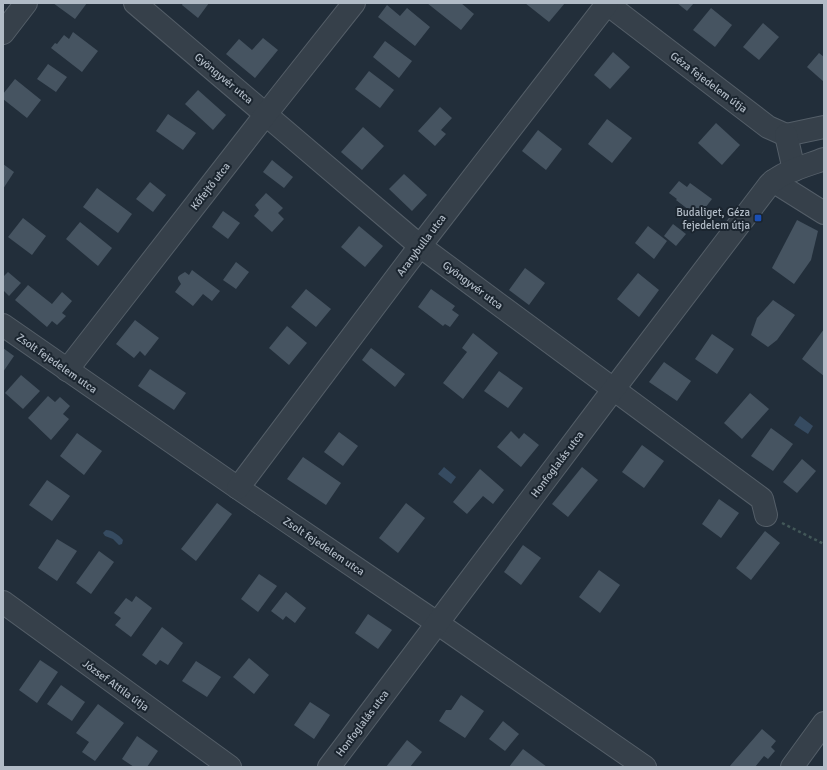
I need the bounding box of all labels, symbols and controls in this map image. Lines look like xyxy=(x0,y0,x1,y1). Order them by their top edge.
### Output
street label: Géza fejedelem útja xyxy=(668,49,750,116)
street label: Gyöngyvér utca xyxy=(192,50,256,107)
street label: Kőfejtő utca xyxy=(188,160,233,213)
place label: Budaliget, Géza fejedelem útja xyxy=(676,206,750,232)
street label: Aranybulla utca xyxy=(394,212,449,279)
marker: Budaliget, Géza fejedelem útja xyxy=(753,213,763,223)
street label: Gyöngyvér utca xyxy=(440,259,506,313)
street label: Zsolt fejedelem utca xyxy=(14,331,100,396)
street label: Honfoglalás utca xyxy=(528,428,587,500)
street label: Zsolt fejedelem utca xyxy=(281,514,367,579)
street label: József Attila útja xyxy=(80,657,152,714)
street label: Honfoglalás utca xyxy=(333,687,392,759)

